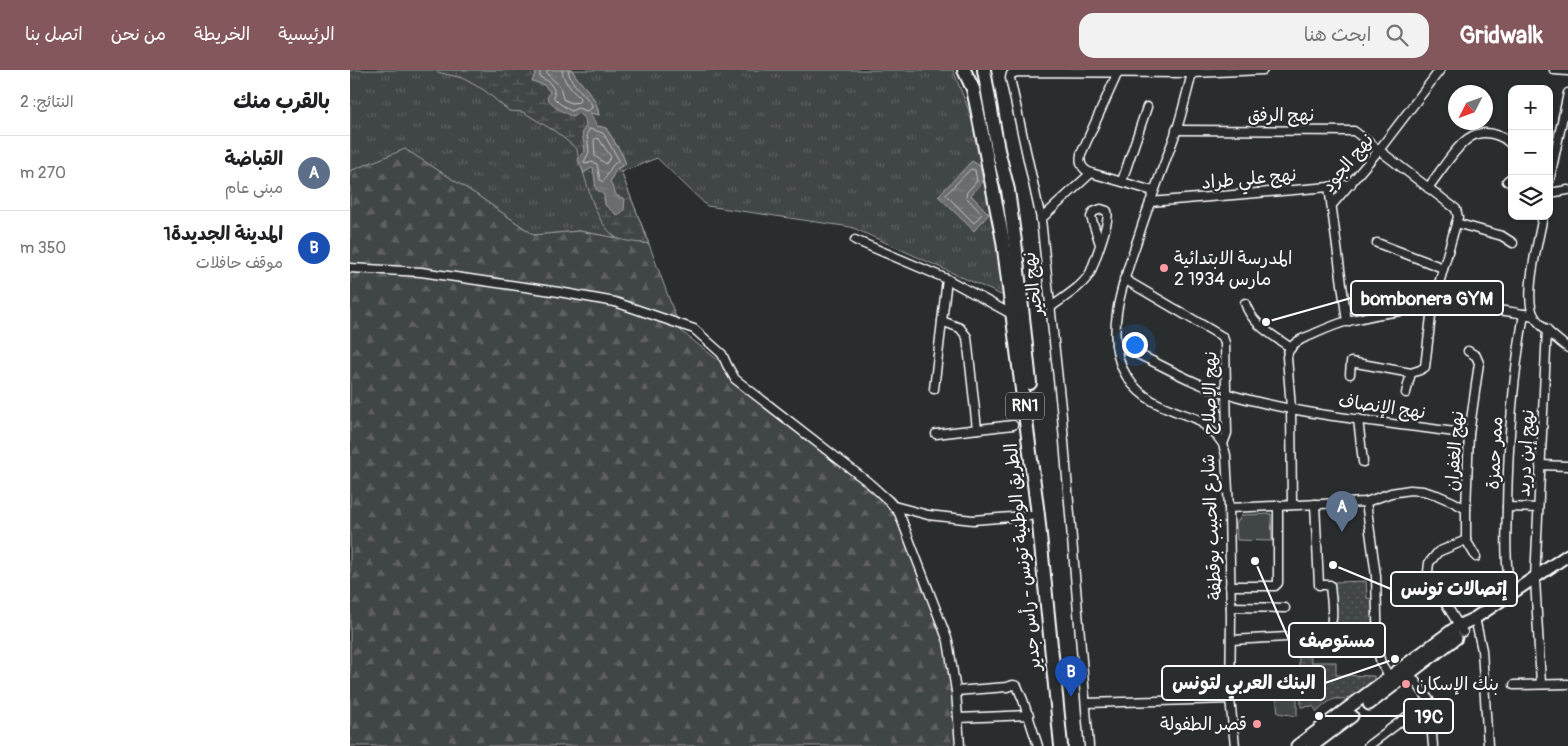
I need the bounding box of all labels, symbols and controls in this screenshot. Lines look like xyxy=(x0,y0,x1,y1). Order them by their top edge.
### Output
search box xyxy=(1079,13,1429,58)
icon: search xyxy=(1383,21,1411,49)
text: Gridwalk xyxy=(1459,21,1543,50)
text: اتصل بنا xyxy=(25,23,83,46)
text: من نحن xyxy=(111,23,166,46)
text: الخريطة xyxy=(194,23,250,46)
text: الرئيسية xyxy=(278,23,335,46)
text: ابحث هنا xyxy=(1304,23,1371,47)
north arrow xyxy=(1448,85,1493,130)
map controls xyxy=(1508,85,1553,220)
button: + xyxy=(1508,85,1553,130)
text: بالقرب منك xyxy=(233,88,330,115)
text: النتائج: 2 xyxy=(20,92,74,112)
street label: نهج الرفق xyxy=(1248,104,1314,127)
street label: نهج الجود xyxy=(1317,129,1379,197)
button: − xyxy=(1508,130,1553,175)
text: القباضة xyxy=(225,147,283,171)
text: 270 m xyxy=(20,163,66,183)
text: A xyxy=(309,163,319,183)
street label: نهج علي طراد xyxy=(1201,163,1298,199)
button: layers xyxy=(1508,175,1553,220)
text: مبنى عام xyxy=(225,178,283,198)
text: المدينة الجديدة1 xyxy=(164,222,283,246)
text: 350 m xyxy=(20,238,66,258)
text: B xyxy=(309,238,319,258)
place label: المدرسة الابتدائية 2 مارس 1934 xyxy=(1174,247,1292,291)
street label: نهج الخير xyxy=(1018,251,1049,319)
text: موقف حافلات xyxy=(196,253,283,273)
marker: المدرسة الابتدائية 2 مارس 1934 xyxy=(1158,262,1170,274)
callout: bombonera GYM xyxy=(1351,281,1503,315)
text: bombonera GYM xyxy=(1361,287,1493,311)
your location xyxy=(1122,332,1148,358)
street label: نهج الإصلاح xyxy=(1198,351,1222,435)
street label: نهج الإنصاف xyxy=(1337,389,1427,425)
road number: RN1 xyxy=(1006,392,1044,420)
street label: نهج إبن دريد xyxy=(1512,409,1540,497)
street label: نهج الغفران xyxy=(1441,410,1469,492)
street label: ممر حمزة xyxy=(1482,416,1508,490)
street label: الطريق الوطنية تونس - رأس جدير xyxy=(1000,442,1047,674)
street label: شارع الحبيب بوقطفة xyxy=(1197,453,1227,601)
pin: A xyxy=(1326,491,1358,532)
callout: إتصالات تونس xyxy=(1391,572,1517,606)
text: إتصالات تونس xyxy=(1401,577,1507,601)
callout: مستوصف xyxy=(1289,623,1385,657)
text: مستوصف xyxy=(1299,629,1375,653)
pin: B xyxy=(1055,656,1087,697)
callout: البنك العربي لتونس xyxy=(1162,666,1325,700)
text: البنك العربي لتونس xyxy=(1172,671,1316,699)
place label: بنك الإسكان xyxy=(1416,673,1499,696)
marker: بنك الإسكان xyxy=(1400,678,1412,690)
callout: 19C xyxy=(1404,699,1453,733)
text: 19C xyxy=(1415,705,1444,729)
place label: قصر الطفولة xyxy=(1160,713,1247,736)
marker: قصر الطفولة xyxy=(1251,718,1263,730)

